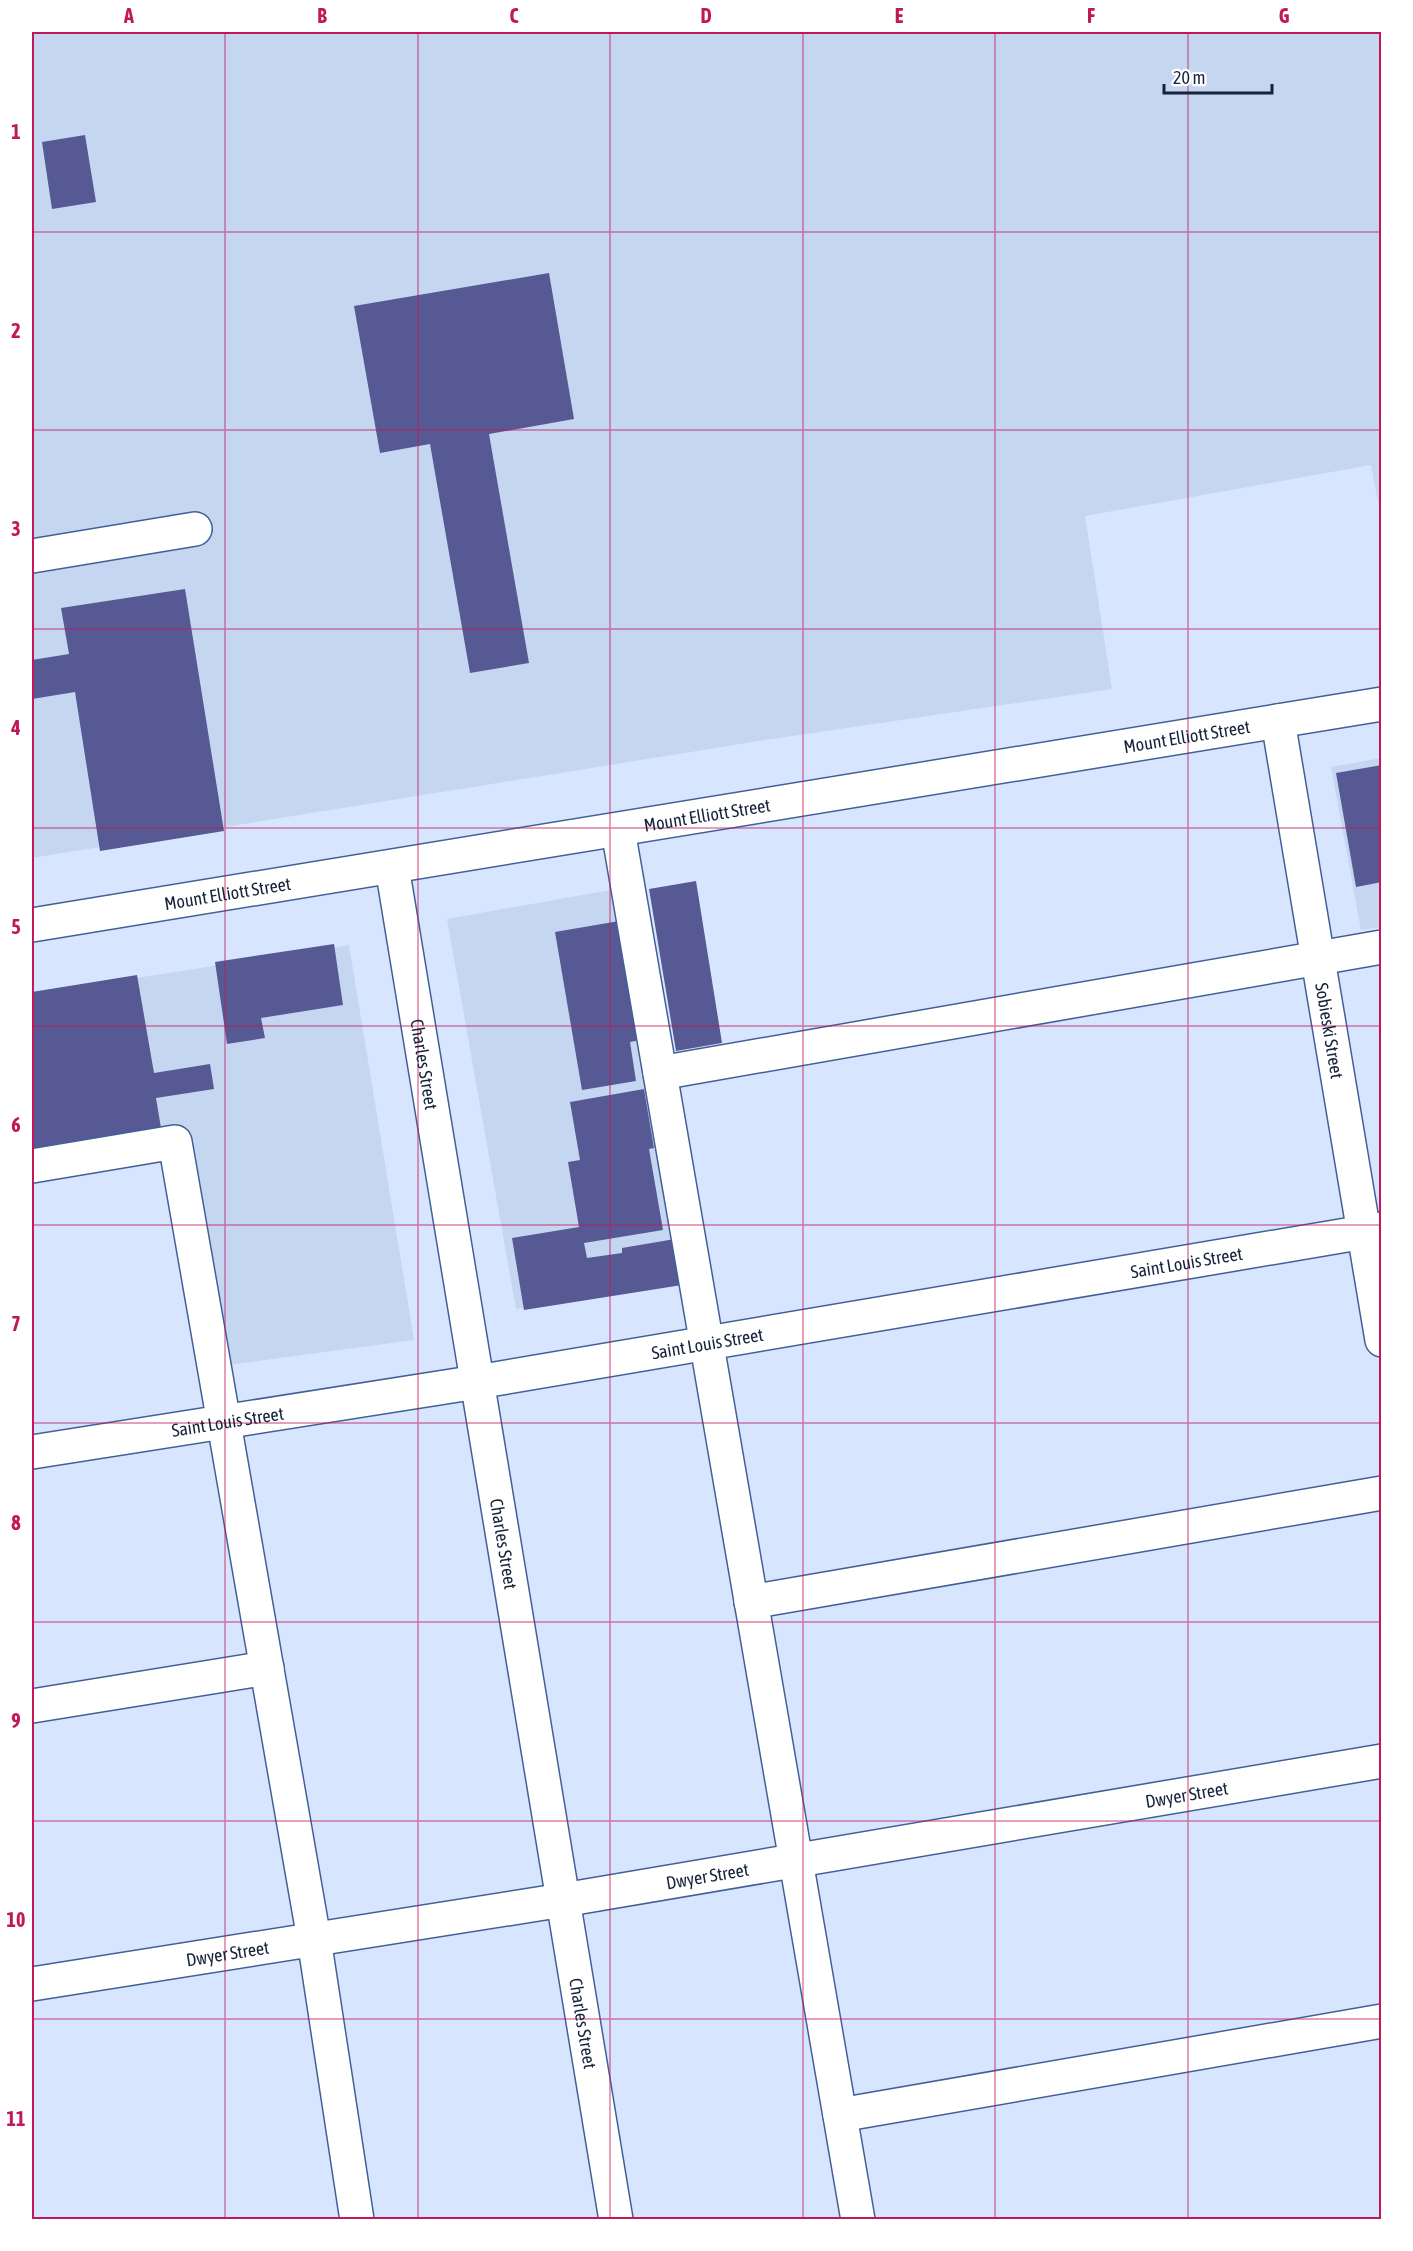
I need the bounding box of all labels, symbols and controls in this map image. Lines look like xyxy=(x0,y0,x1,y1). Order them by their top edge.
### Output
text: A xyxy=(123,4,134,27)
text: B xyxy=(317,4,327,27)
text: C xyxy=(510,4,519,27)
text: D xyxy=(700,4,712,27)
text: E xyxy=(895,4,904,27)
text: F xyxy=(1087,4,1095,27)
text: G xyxy=(1279,4,1290,27)
scale bar xyxy=(1164,57,1272,95)
text: 20 m xyxy=(1173,67,1205,88)
text: 1 xyxy=(11,120,21,143)
text: 2 xyxy=(11,319,21,342)
text: 3 xyxy=(11,517,21,540)
street label: Mount Elliott Street xyxy=(1122,715,1251,757)
text: 4 xyxy=(10,716,21,739)
street label: Mount Elliott Street xyxy=(642,794,772,835)
street label: Mount Elliott Street xyxy=(163,872,292,914)
text: 5 xyxy=(11,915,21,938)
street label: Sobieski Street xyxy=(1312,981,1348,1080)
street label: Charles Street xyxy=(407,1017,443,1111)
text: 6 xyxy=(11,1113,21,1136)
street label: Saint Louis Street xyxy=(1129,1242,1244,1282)
text: 7 xyxy=(11,1312,21,1335)
street label: Saint Louis Street xyxy=(650,1323,765,1363)
street label: Saint Louis Street xyxy=(170,1402,285,1440)
street label: Charles Street xyxy=(486,1497,522,1591)
text: 8 xyxy=(11,1511,21,1534)
text: 9 xyxy=(11,1709,21,1732)
street label: Dwyer Street xyxy=(1144,1777,1229,1812)
street label: Dwyer Street xyxy=(664,1858,750,1893)
text: 10 xyxy=(7,1908,25,1931)
street label: Dwyer Street xyxy=(185,1936,270,1970)
street label: Charles Street xyxy=(566,1976,601,2070)
text: 11 xyxy=(7,2107,25,2130)

